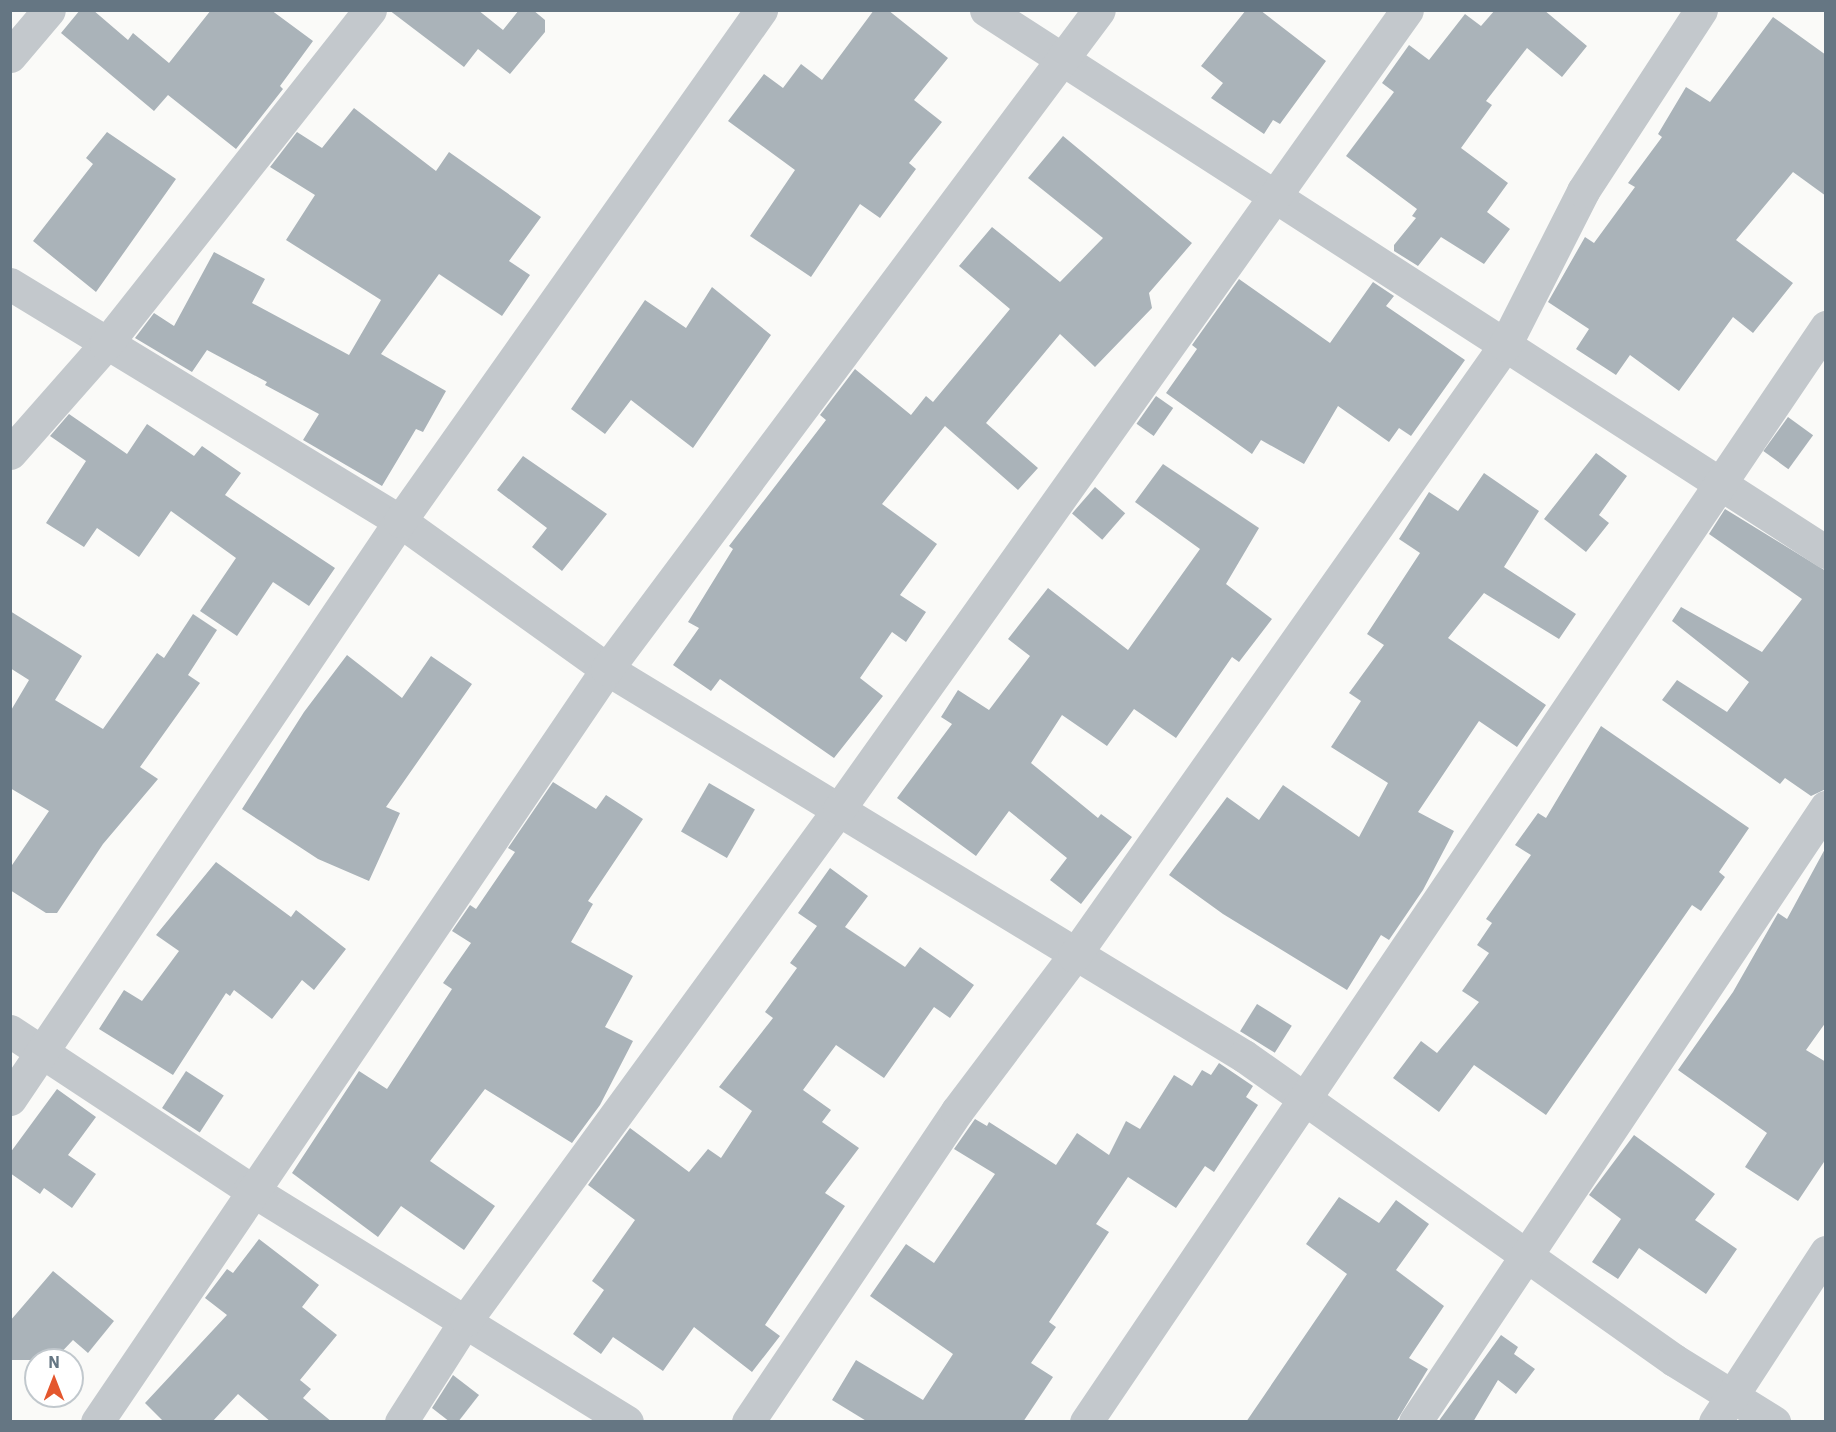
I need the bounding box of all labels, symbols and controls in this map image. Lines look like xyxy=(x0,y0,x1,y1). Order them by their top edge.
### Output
north arrow xyxy=(24,1348,84,1408)
text: N xyxy=(48,1352,60,1372)

